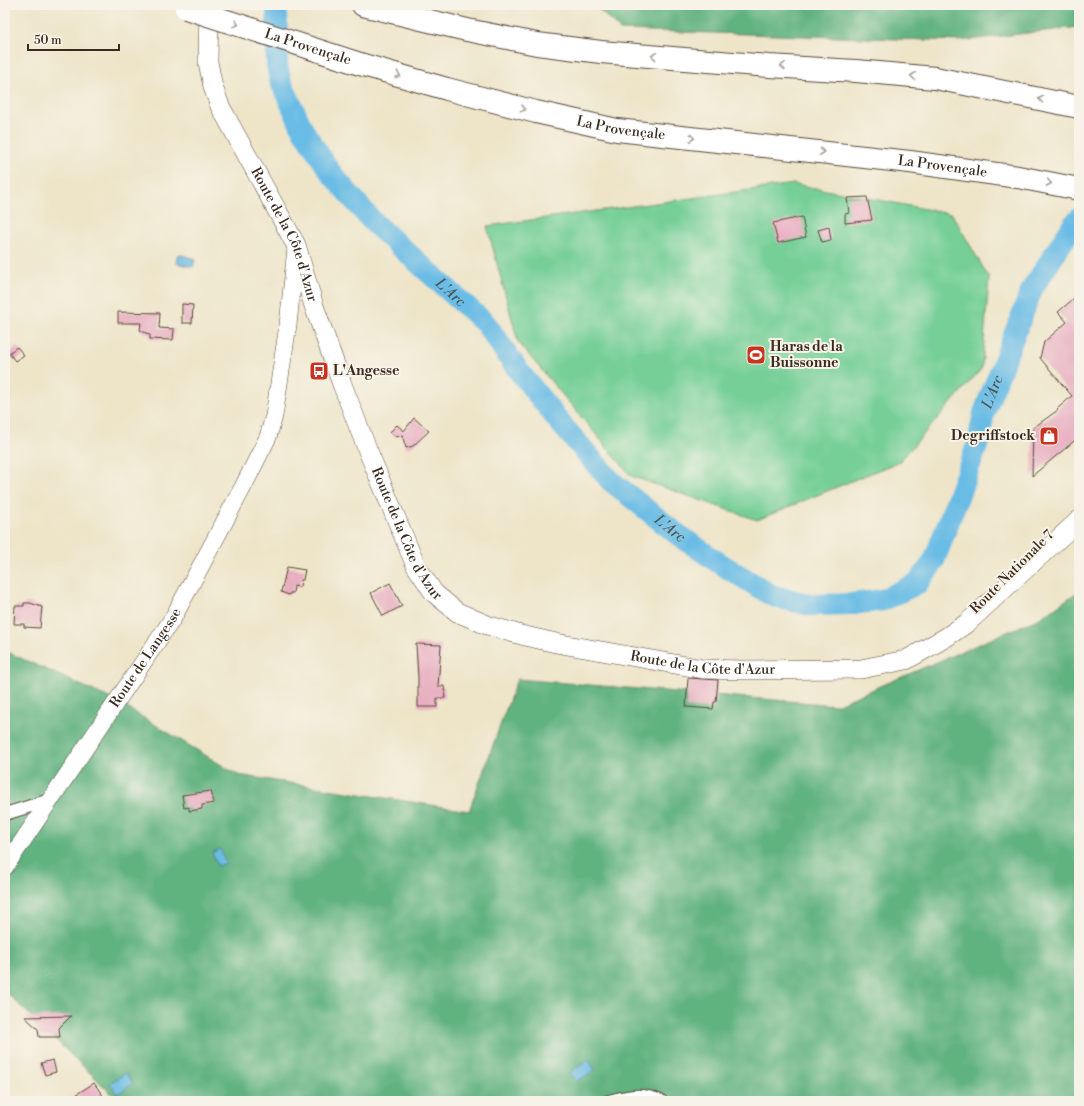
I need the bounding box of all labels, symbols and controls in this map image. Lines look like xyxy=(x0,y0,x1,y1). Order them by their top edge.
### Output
one-way arrow xyxy=(232,20,239,28)
street label: La Provençale xyxy=(262,25,353,70)
scale bar xyxy=(28,26,119,52)
text: 50 m xyxy=(34,33,62,48)
one-way arrow xyxy=(651,52,657,61)
one-way arrow xyxy=(780,62,786,71)
one-way arrow xyxy=(394,70,401,79)
one-way arrow xyxy=(910,72,916,81)
one-way arrow xyxy=(1038,96,1044,104)
one-way arrow xyxy=(520,104,526,112)
street label: La Provençale xyxy=(575,112,666,144)
one-way arrow xyxy=(689,134,695,143)
one-way arrow xyxy=(819,148,825,157)
street label: La Provençale xyxy=(897,152,988,182)
street label: Route de la Côte d'Azur xyxy=(246,164,321,304)
one-way arrow xyxy=(1046,179,1052,187)
water label: L'Arc xyxy=(431,273,470,311)
place label: Haras de la Buissonne xyxy=(770,338,843,372)
sports icon: Haras de la Buissonne xyxy=(745,344,767,366)
bus stop icon: L'Angesse xyxy=(308,360,330,382)
place label: L'Angesse xyxy=(333,362,400,380)
water label: L'Arc xyxy=(977,372,1007,412)
shop icon: Degriffstock xyxy=(1038,425,1060,447)
place label: Degriffstock xyxy=(951,427,1035,445)
street label: Route de la Côte d'Azur xyxy=(367,465,445,605)
water label: L'Arc xyxy=(650,510,689,546)
street label: Route Nationale 7 xyxy=(966,526,1058,618)
street label: Route de Langesse xyxy=(106,605,186,711)
street label: Route de la Côte d'Azur xyxy=(629,647,775,679)

